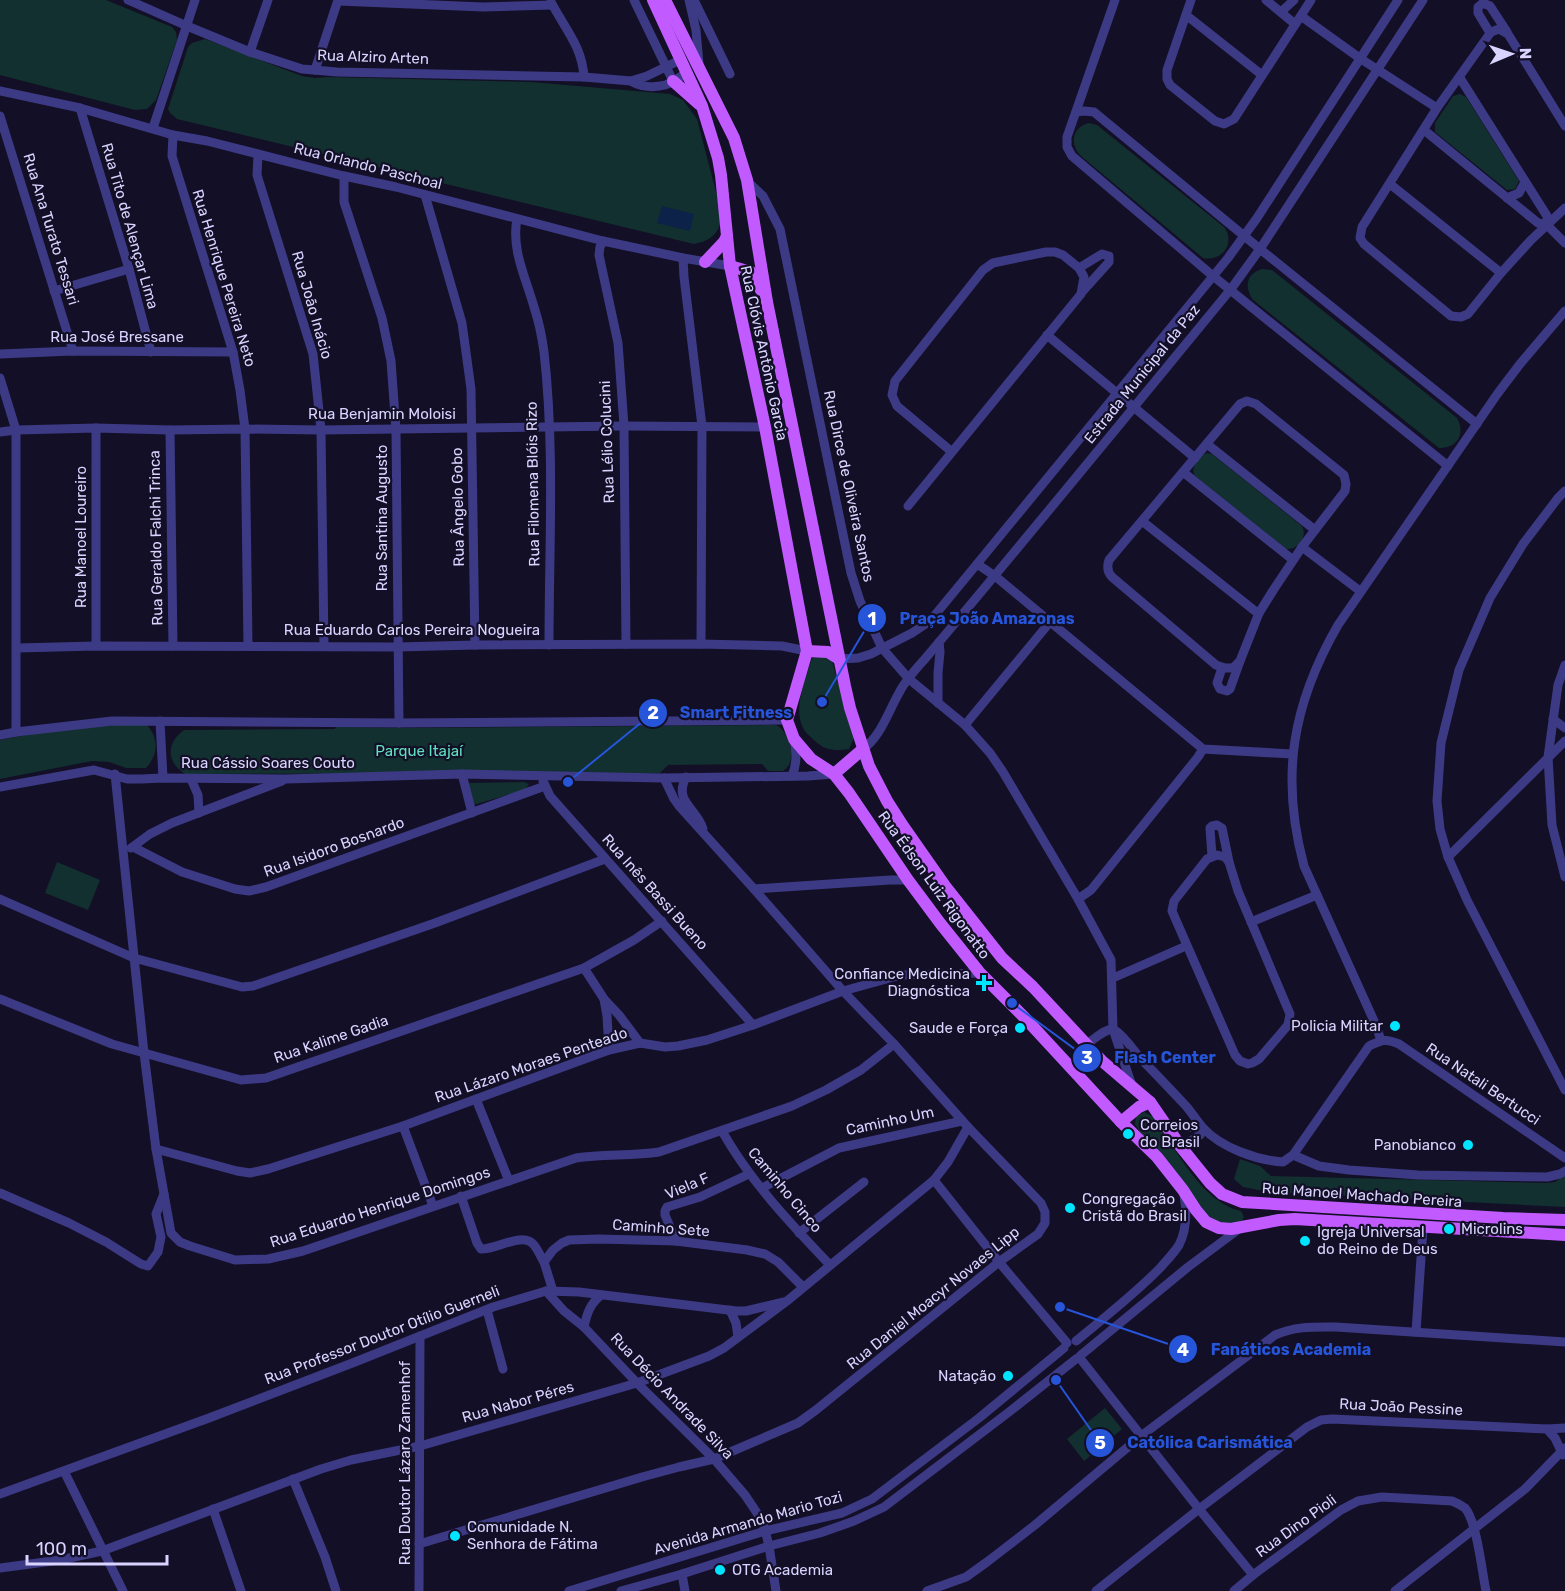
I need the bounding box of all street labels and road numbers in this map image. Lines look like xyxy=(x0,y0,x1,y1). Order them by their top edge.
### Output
street label: Rua Alziro Arten xyxy=(317,46,429,68)
street label: Rua Orlando Paschoal xyxy=(292,139,444,193)
street label: Rua Tito de Alençar Lima xyxy=(98,141,162,311)
street label: Rua Ana Turato Tessari xyxy=(19,151,83,307)
street label: Rua Henrique Pereira Neto xyxy=(188,187,260,369)
street label: Rua João Inácio xyxy=(288,249,336,361)
street label: Rua Clóvis Antônio Garcia xyxy=(737,264,791,442)
street label: Estrada Municipal da Paz xyxy=(1080,301,1204,447)
street label: Rua José Bressane xyxy=(50,328,184,346)
street label: Rua Lélio Colucini xyxy=(596,380,618,504)
street label: Rua Dirce de Oliveira Santos xyxy=(820,389,878,584)
street label: Rua Filomena Blóis Rizo xyxy=(523,401,543,567)
street label: Rua Benjamin Moloisi xyxy=(308,405,456,423)
street label: Rua Santina Augusto xyxy=(373,445,391,591)
street label: Rua Ângelo Gobo xyxy=(448,447,468,567)
street label: Rua Geraldo Falchi Trinca xyxy=(145,450,167,626)
street label: Rua Manoel Loureiro xyxy=(72,466,90,608)
street label: Rua Eduardo Carlos Pereira Nogueira xyxy=(284,621,540,639)
street label: Rua Cássio Soares Couto xyxy=(181,754,355,772)
street label: Rua Édson Luiz Rigonatto xyxy=(874,807,994,963)
street label: Rua Isidoro Bosnardo xyxy=(261,813,407,881)
street label: Rua Inês Bassi Bueno xyxy=(598,830,712,954)
street label: Rua Kalime Gadia xyxy=(271,1011,391,1067)
street label: Rua Lázaro Moraes Penteado xyxy=(432,1024,630,1106)
street label: Rua Natali Bertucci xyxy=(1423,1039,1543,1129)
street label: Caminho Um xyxy=(844,1103,936,1139)
street label: Caminho Cinco xyxy=(744,1144,826,1236)
street label: Rua Eduardo Henrique Domingos xyxy=(268,1163,493,1251)
street label: Viela F xyxy=(662,1169,712,1203)
street label: Rua Manoel Machado Pereira xyxy=(1261,1179,1463,1211)
street label: Caminho Sete xyxy=(612,1216,710,1240)
street label: Rua Daniel Moacyr Novaes Lipp xyxy=(843,1223,1023,1373)
street label: Rua Professor Doutor Otílio Guerneli xyxy=(262,1282,502,1388)
street label: Rua Décio Andrade Silva xyxy=(607,1329,737,1463)
street label: Rua Doutor Lázaro Zamenhof xyxy=(396,1361,414,1565)
street label: Rua Nabor Péres xyxy=(460,1377,576,1427)
street label: Rua João Pessine xyxy=(1339,1395,1463,1419)
street label: Avenida Armando Mario Tozi xyxy=(652,1487,844,1559)
street label: Rua Dino Pioli xyxy=(1252,1491,1340,1561)

